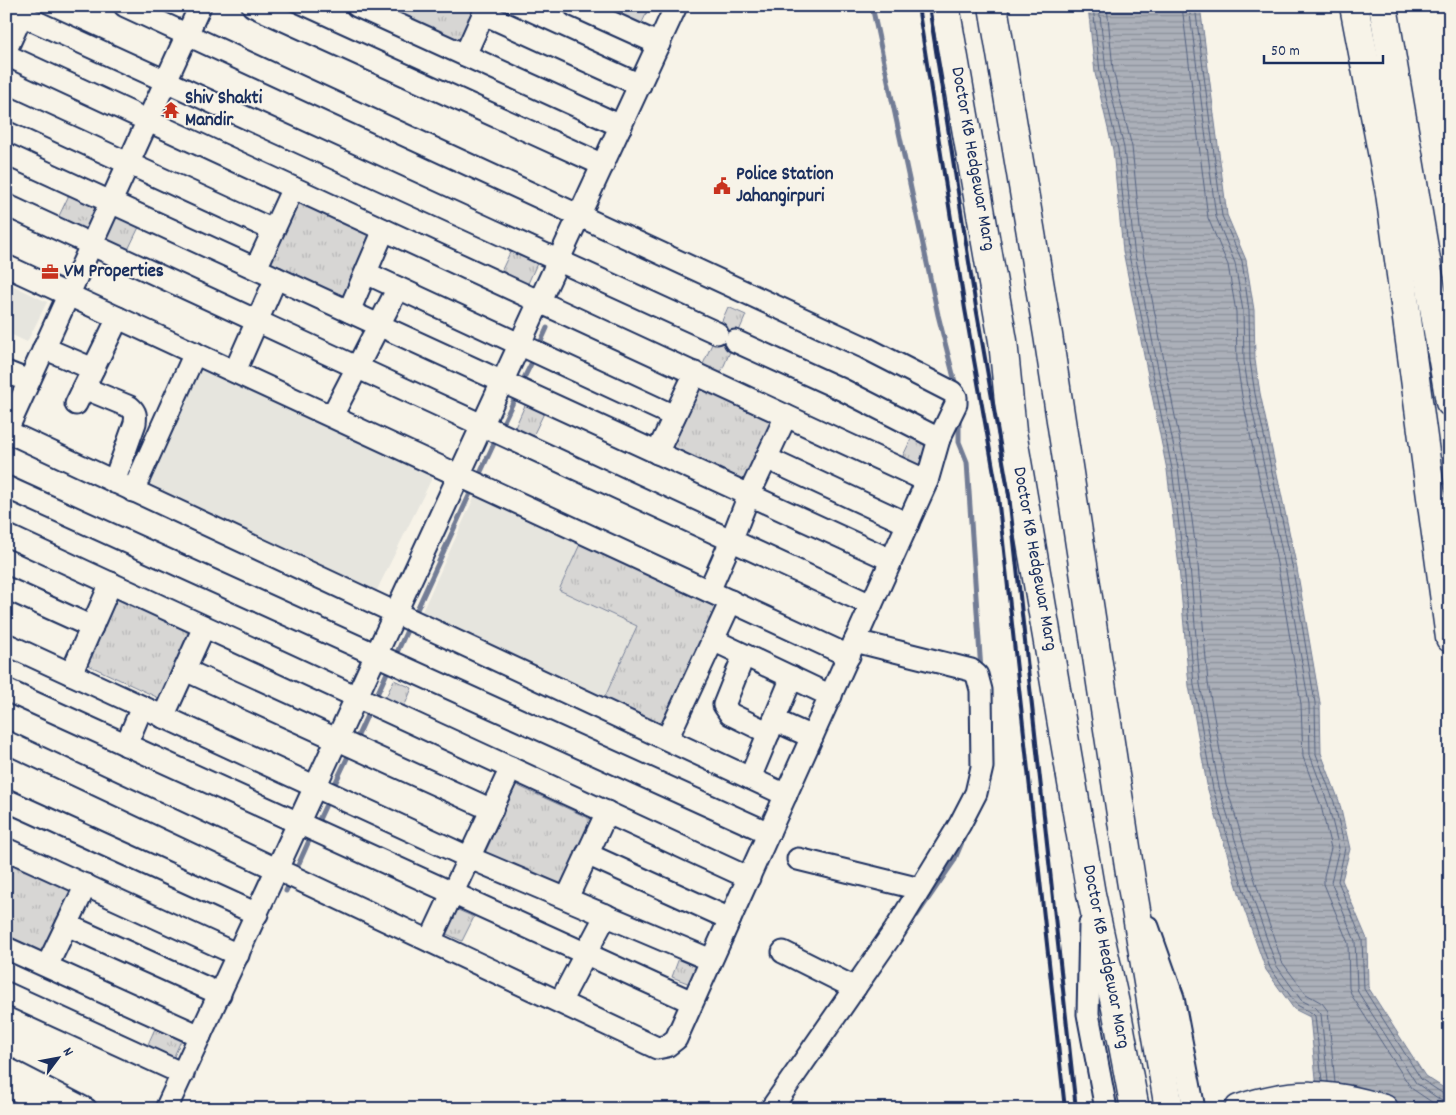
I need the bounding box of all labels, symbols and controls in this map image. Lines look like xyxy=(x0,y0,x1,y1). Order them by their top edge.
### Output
scale bar xyxy=(1264,32,1382,64)
text: 50 m xyxy=(1271,41,1300,63)
street label: Doctor KB Hedgewar Marg xyxy=(943,65,1001,253)
place label: Shiv Shakti Mandir xyxy=(185,86,263,135)
temple icon: Shiv Shakti Mandir xyxy=(161,100,181,120)
place label: Police Station Jahangirpuri xyxy=(736,162,834,211)
public building icon: Police Station Jahangirpuri xyxy=(712,176,732,196)
place label: VM Properties xyxy=(64,259,164,286)
office icon: VM Properties xyxy=(40,262,60,282)
street label: Doctor KB Hedgewar Marg xyxy=(1005,465,1063,653)
street label: Doctor KB Hedgewar Marg xyxy=(1074,863,1136,1051)
north arrow xyxy=(32,1032,82,1082)
text: N xyxy=(57,1044,78,1060)

